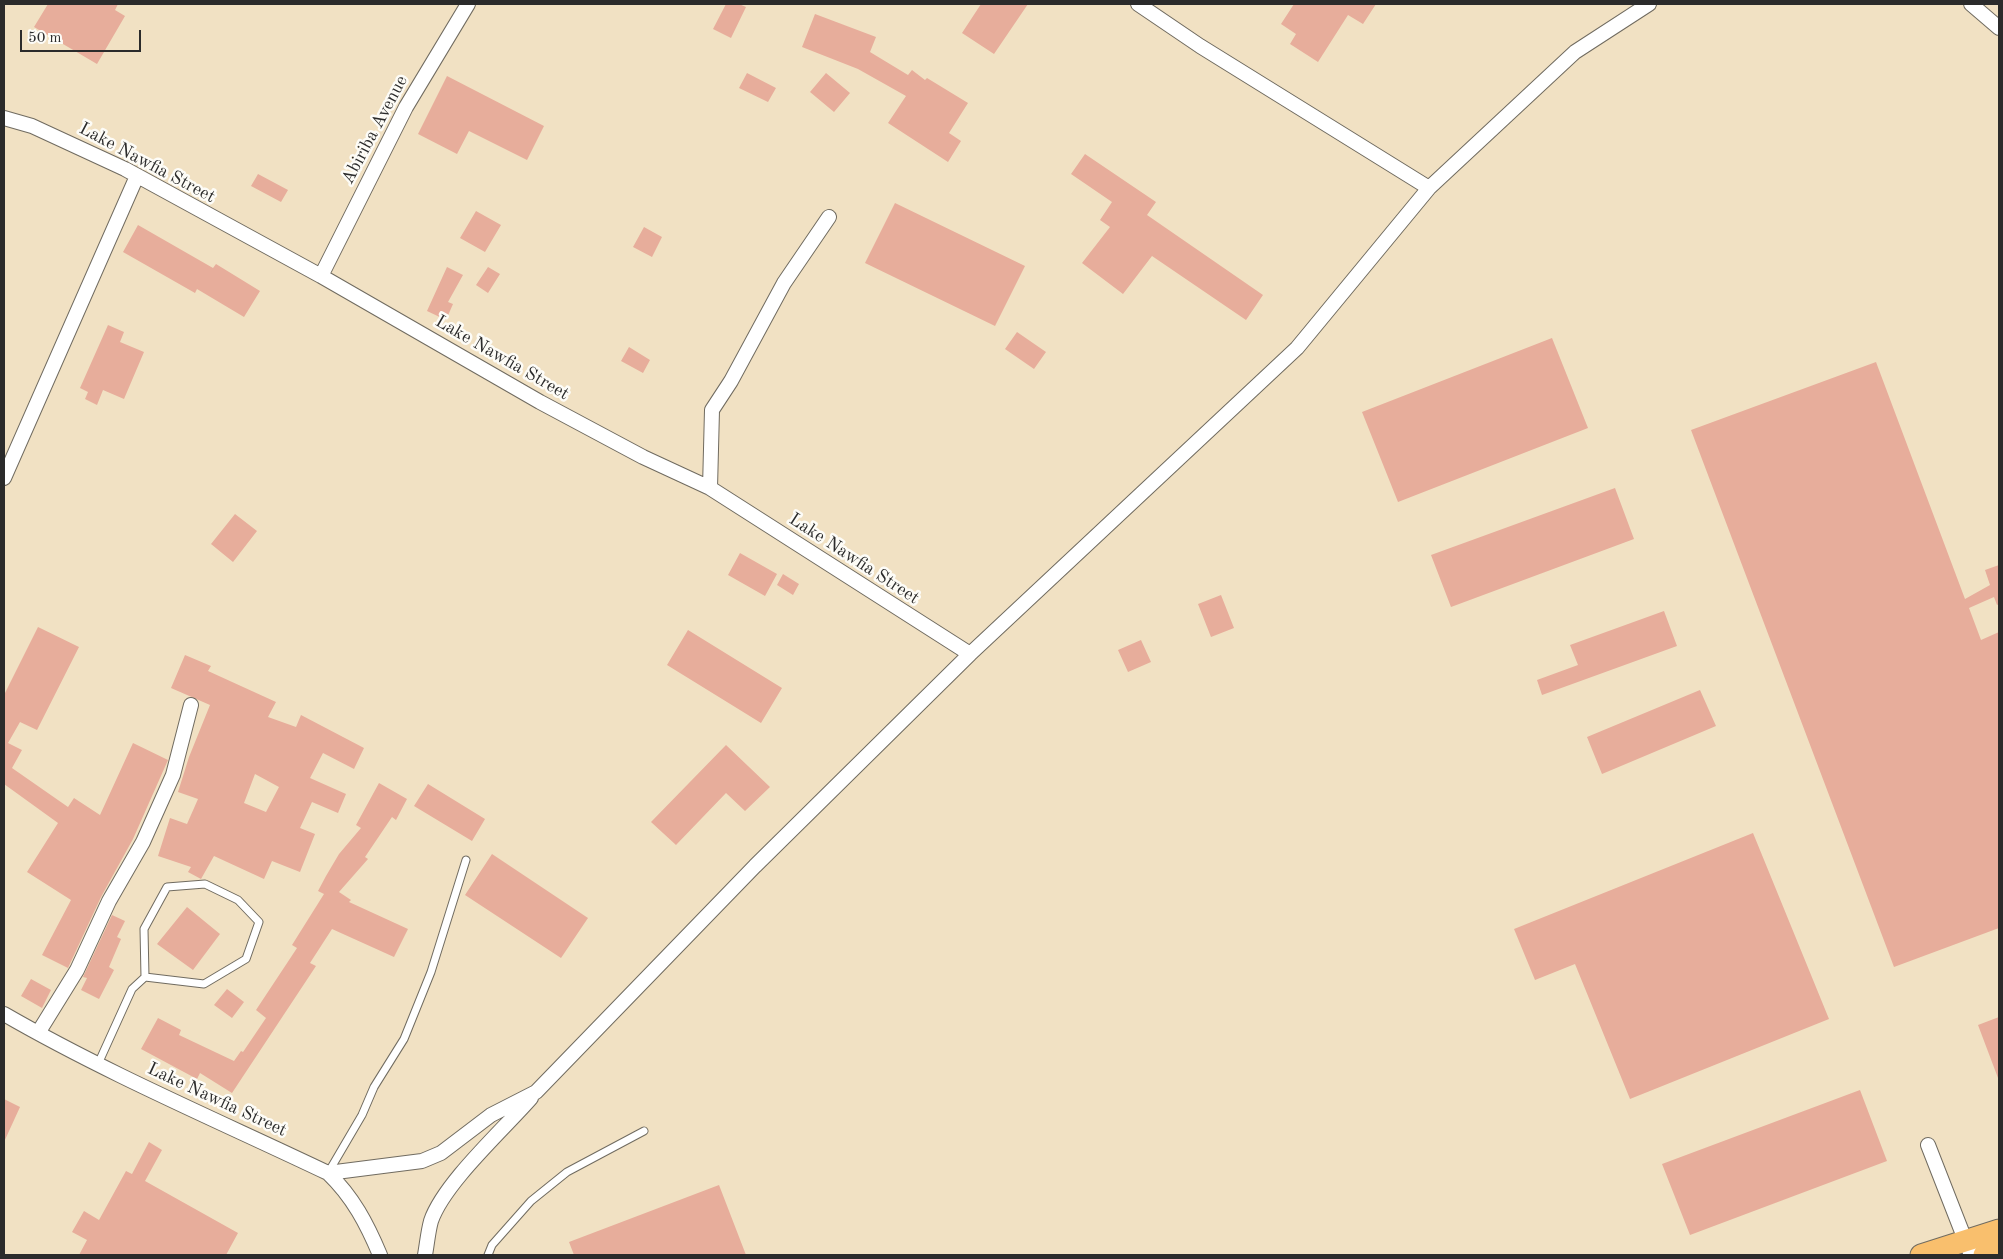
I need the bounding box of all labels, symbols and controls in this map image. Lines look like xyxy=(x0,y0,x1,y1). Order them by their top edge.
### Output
scale bar xyxy=(22,20,144,52)
text: 50 m xyxy=(28,31,62,46)
street label: Abiriba Avenue xyxy=(337,72,413,188)
street label: Lake Nawfia Street xyxy=(75,118,219,208)
street label: Lake Nawfia Street xyxy=(431,311,573,405)
street label: Lake Nawfia Street xyxy=(785,509,923,609)
street label: Lake Nawfia Street xyxy=(144,1058,290,1142)

